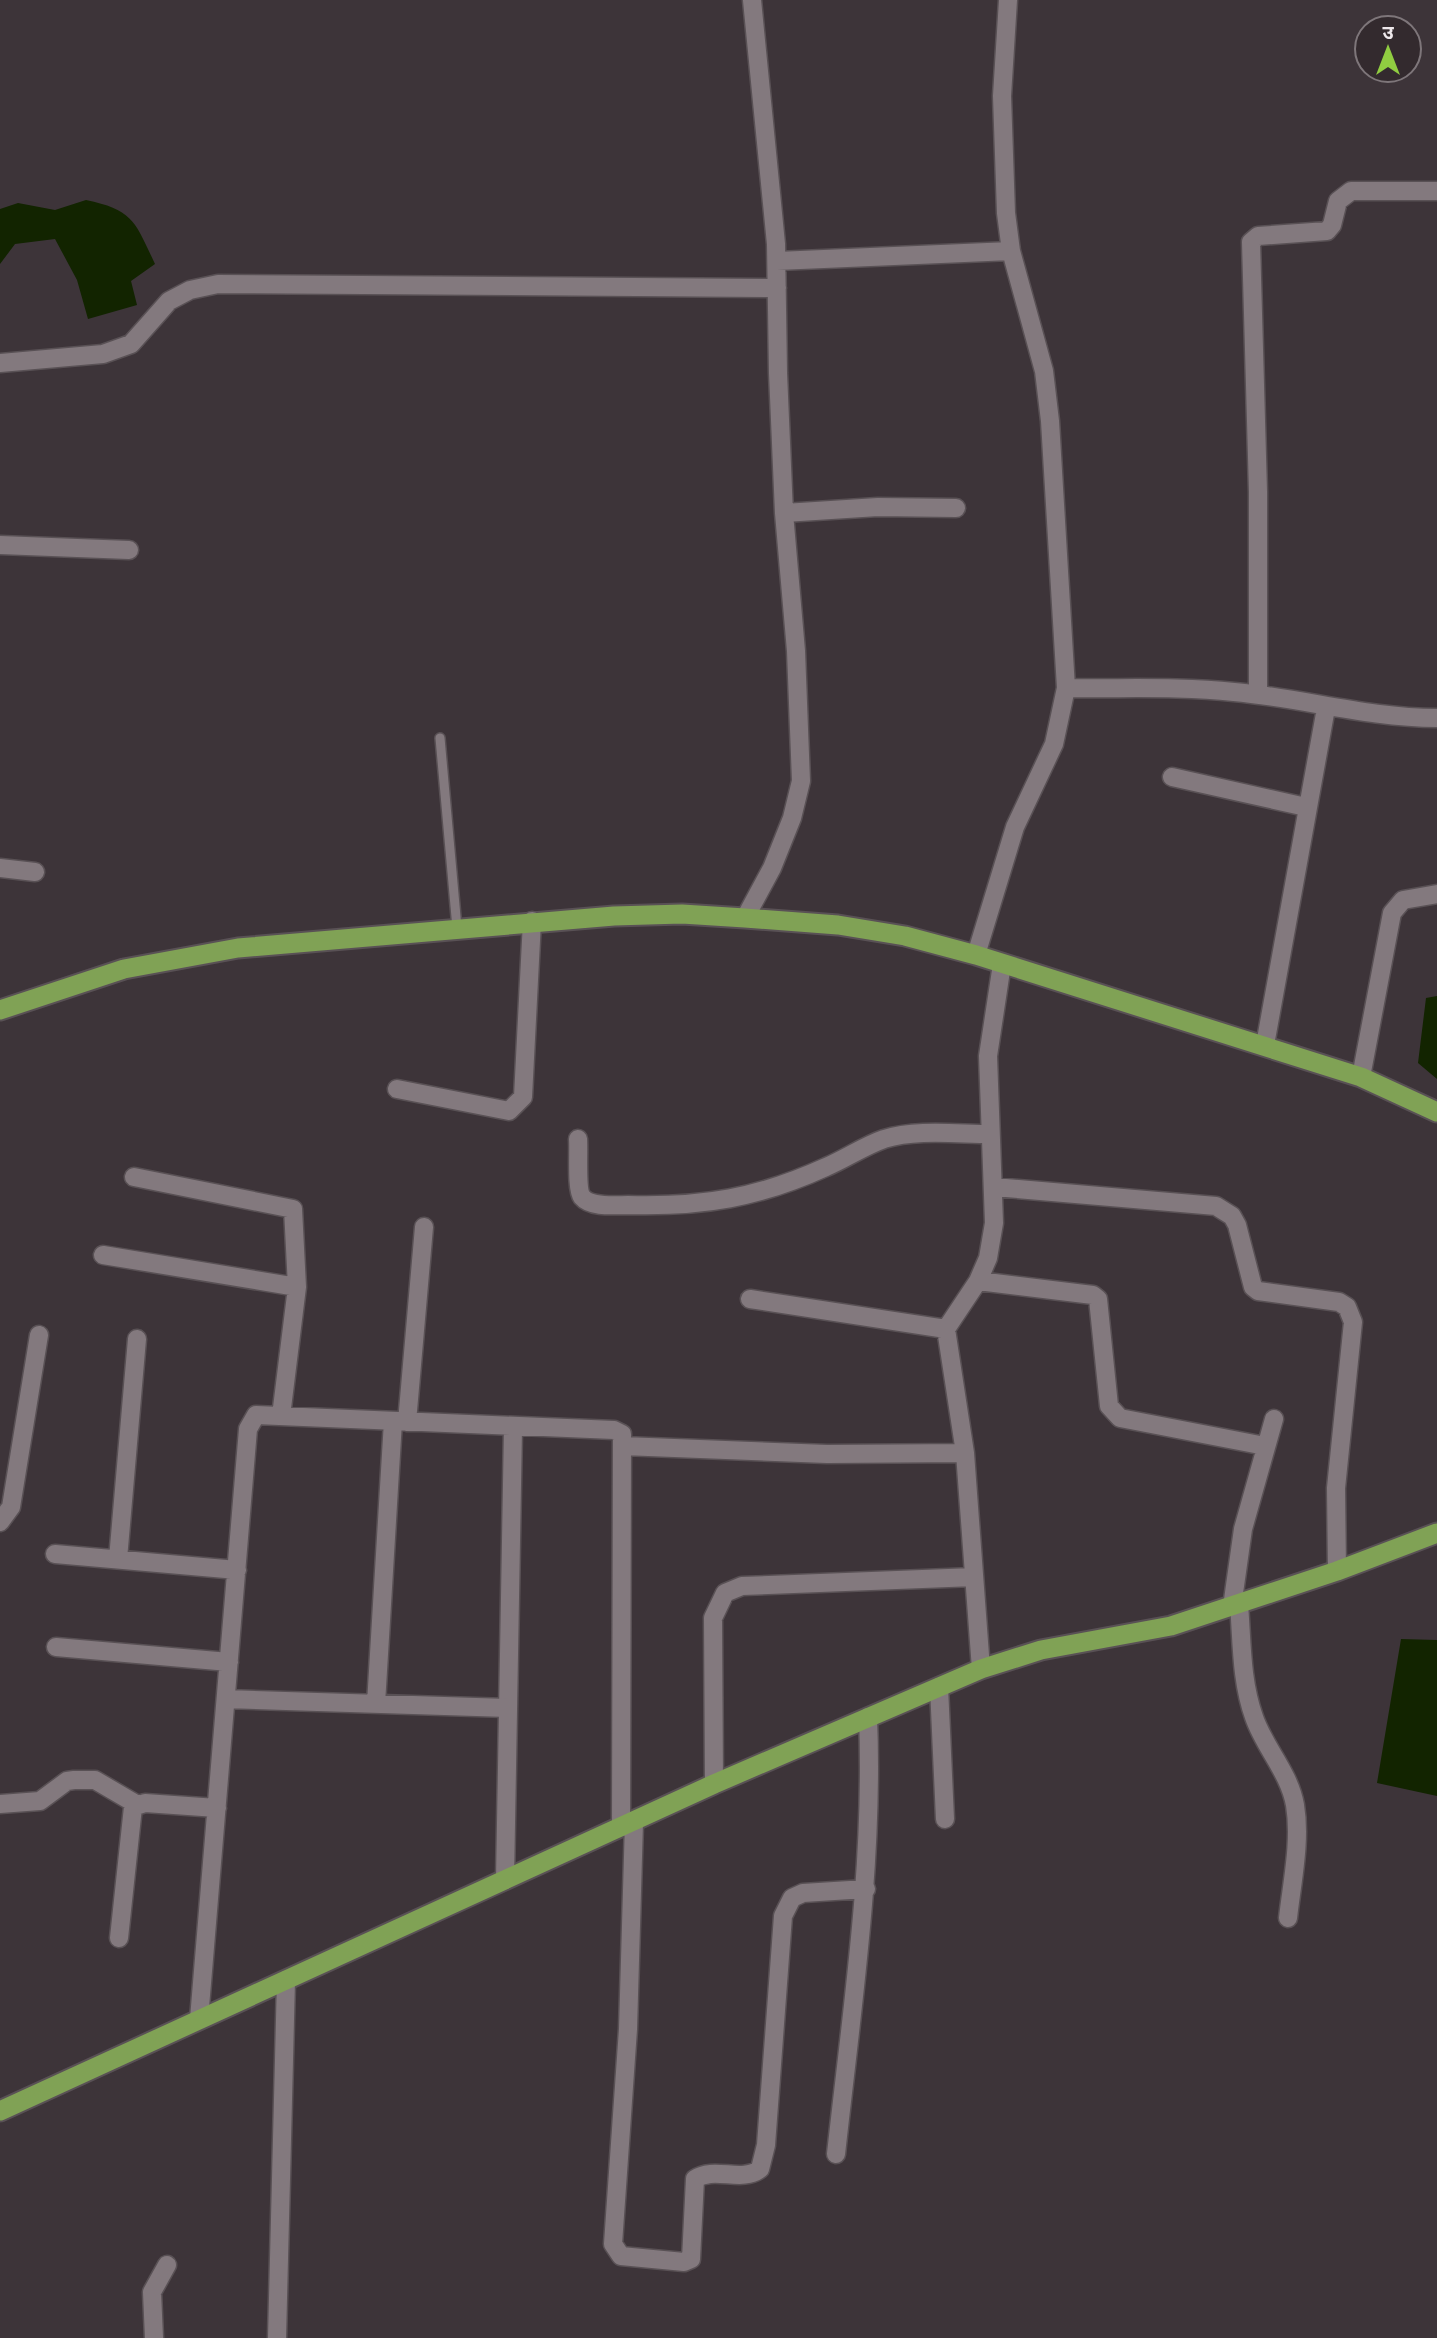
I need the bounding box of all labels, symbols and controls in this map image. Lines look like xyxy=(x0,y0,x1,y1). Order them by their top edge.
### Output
north arrow xyxy=(1353,14,1423,84)
text: उ xyxy=(1382,21,1394,45)

